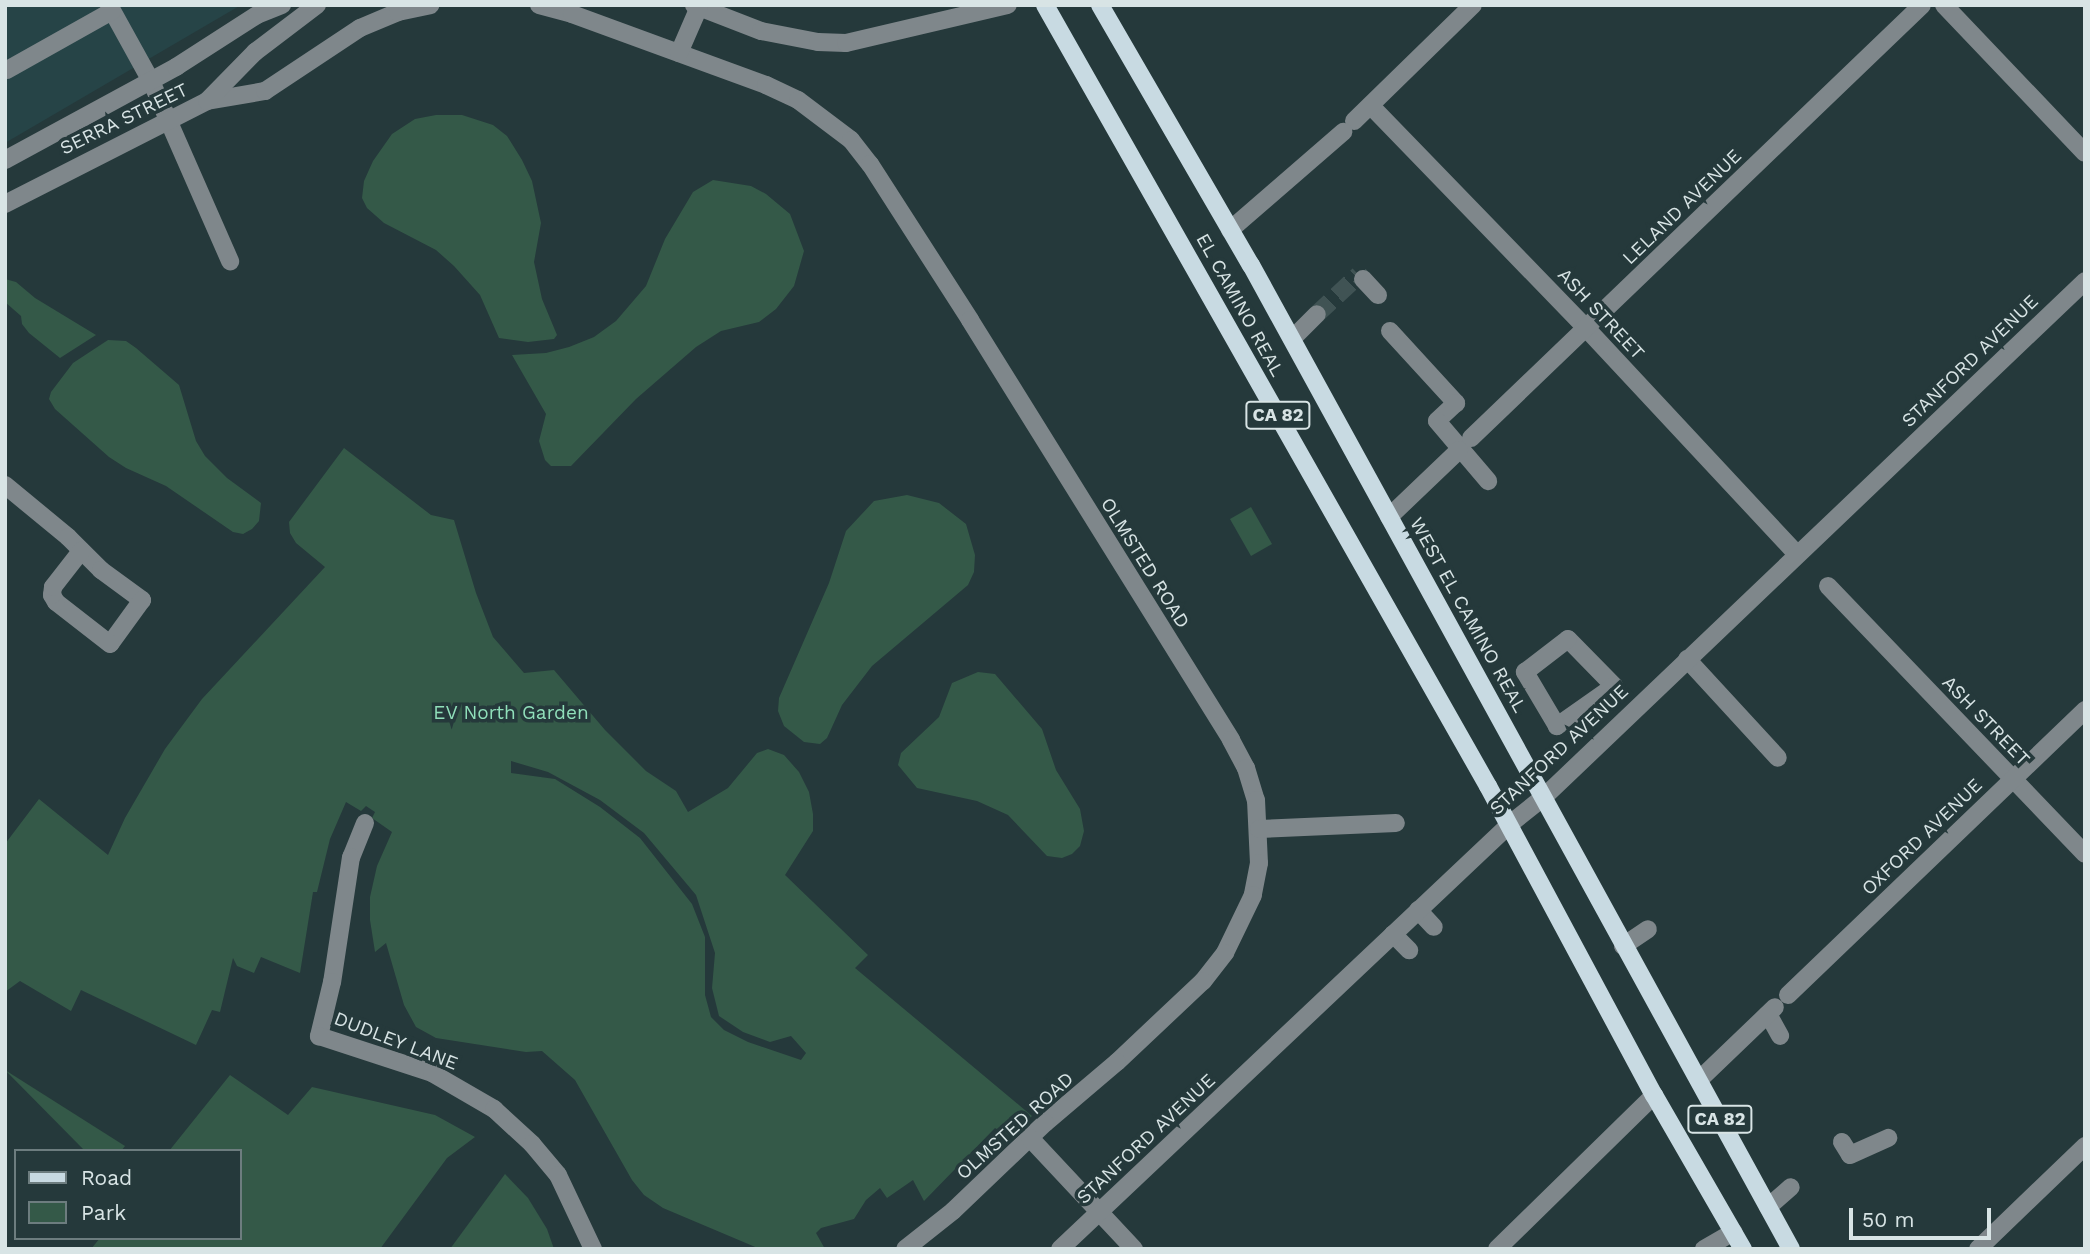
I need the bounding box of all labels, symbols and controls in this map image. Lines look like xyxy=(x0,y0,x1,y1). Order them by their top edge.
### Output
street label: SERRA STREET xyxy=(56,78,192,160)
street label: LELAND AVENUE xyxy=(1618,144,1746,270)
street label: EL CAMINO REAL xyxy=(1191,229,1289,381)
street label: ASH STREET xyxy=(1553,264,1649,364)
street label: STANFORD AVENUE xyxy=(1897,290,2043,432)
road number: CA 82 xyxy=(1245,400,1311,430)
street label: OLMSTED ROAD xyxy=(1096,493,1194,633)
street label: WEST EL CAMINO REAL xyxy=(1405,513,1531,717)
street label: ASH STREET xyxy=(1937,671,2035,771)
street label: STANFORD AVENUE xyxy=(1485,680,1633,820)
park label: EV North Garden xyxy=(433,702,589,724)
street label: OXFORD AVENUE xyxy=(1857,774,1987,900)
street label: DUDLEY LANE xyxy=(330,1007,462,1075)
street label: OLMSTED ROAD xyxy=(952,1067,1078,1185)
street label: STANFORD AVENUE xyxy=(1072,1069,1220,1209)
road number: CA 82 xyxy=(1687,1104,1753,1134)
legend xyxy=(14,1149,242,1240)
text: Road xyxy=(81,1165,132,1190)
scale bar xyxy=(1852,1194,1994,1238)
text: Park xyxy=(81,1200,126,1225)
text: 50 m xyxy=(1862,1207,1914,1232)

